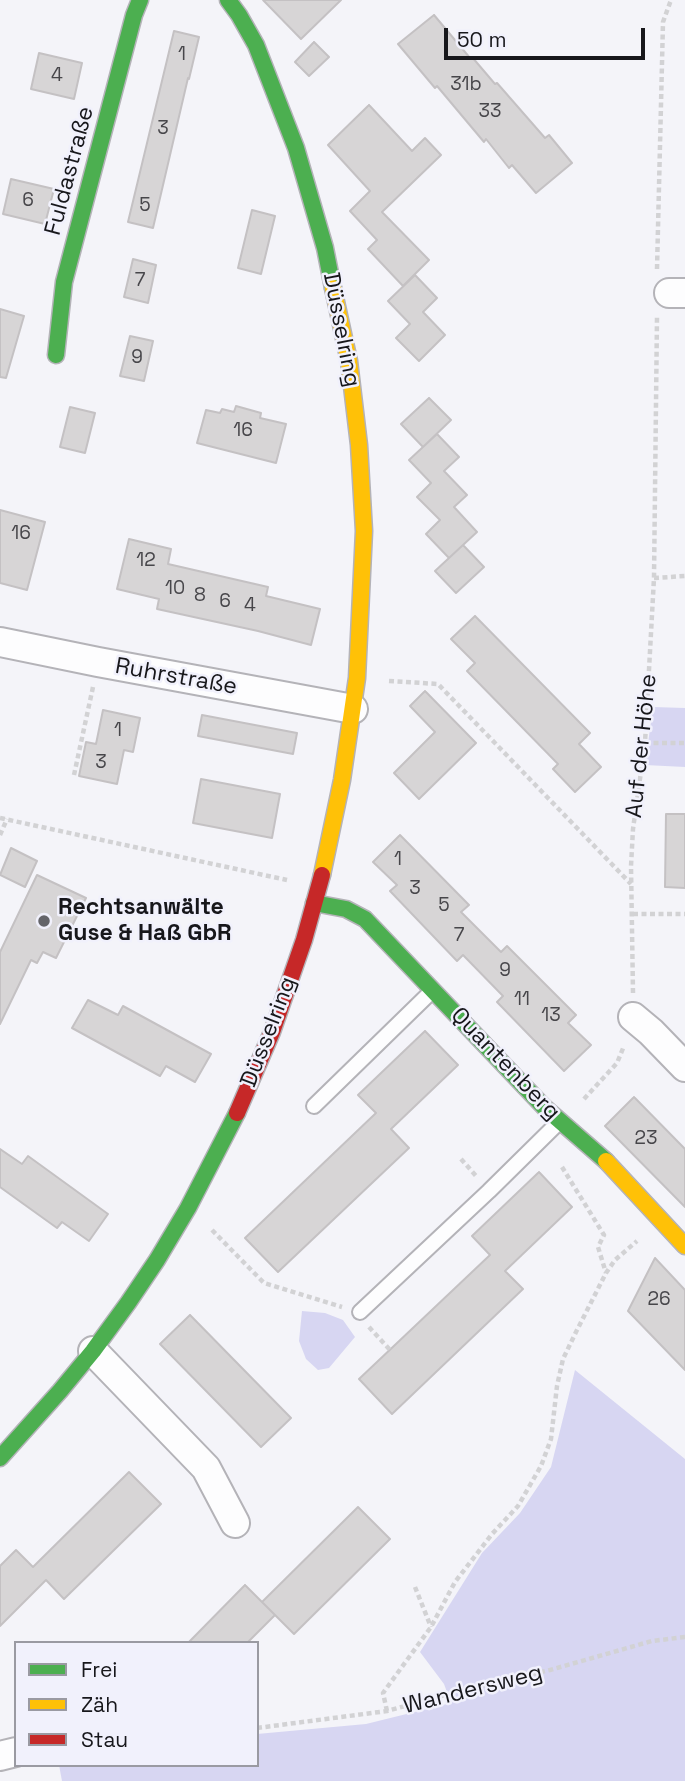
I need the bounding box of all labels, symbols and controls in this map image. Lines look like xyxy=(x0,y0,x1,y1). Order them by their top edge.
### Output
scale bar xyxy=(447,14,648,58)
text: 50 m xyxy=(457,26,507,53)
house number: 1 xyxy=(178,44,186,66)
house number: 4 xyxy=(51,65,63,87)
house number: 31b xyxy=(450,74,482,96)
house number: 33 xyxy=(479,101,501,123)
street label: Fuldastraße xyxy=(40,104,100,238)
house number: 3 xyxy=(157,118,169,140)
house number: 6 xyxy=(22,190,34,212)
house number: 5 xyxy=(139,195,151,217)
house number: 7 xyxy=(135,270,145,292)
street label: Düsselring xyxy=(316,270,366,390)
house number: 9 xyxy=(131,347,143,369)
house number: 16 xyxy=(233,420,253,442)
house number: 16 xyxy=(11,523,31,545)
house number: 12 xyxy=(136,550,156,572)
house number: 10 xyxy=(165,578,185,600)
house number: 8 xyxy=(194,585,206,607)
house number: 6 xyxy=(219,591,231,613)
house number: 4 xyxy=(244,595,256,617)
street label: Ruhrstraße xyxy=(113,653,239,701)
street label: Auf der Höhe xyxy=(621,673,663,819)
house number: 1 xyxy=(114,720,122,742)
house number: 3 xyxy=(95,752,107,774)
house number: 1 xyxy=(394,849,402,871)
house number: 3 xyxy=(409,878,421,900)
place label: Rechtsanwälte Guse & Haß GbR xyxy=(58,894,232,948)
house number: 5 xyxy=(438,895,450,917)
marker: Rechtsanwälte Guse & Haß GbR xyxy=(36,913,52,929)
house number: 7 xyxy=(454,925,464,947)
house number: 9 xyxy=(499,960,511,982)
street label: Düsselring xyxy=(235,973,303,1091)
house number: 11 xyxy=(514,989,530,1011)
street label: Quantenberg xyxy=(444,1002,566,1126)
house number: 13 xyxy=(541,1005,561,1027)
house number: 23 xyxy=(635,1128,657,1150)
house number: 26 xyxy=(647,1289,671,1311)
legend xyxy=(14,1641,259,1767)
text: Frei xyxy=(81,1656,117,1683)
street label: Wandersweg xyxy=(400,1659,546,1721)
text: Zäh xyxy=(81,1691,118,1718)
text: Stau xyxy=(81,1726,128,1753)

